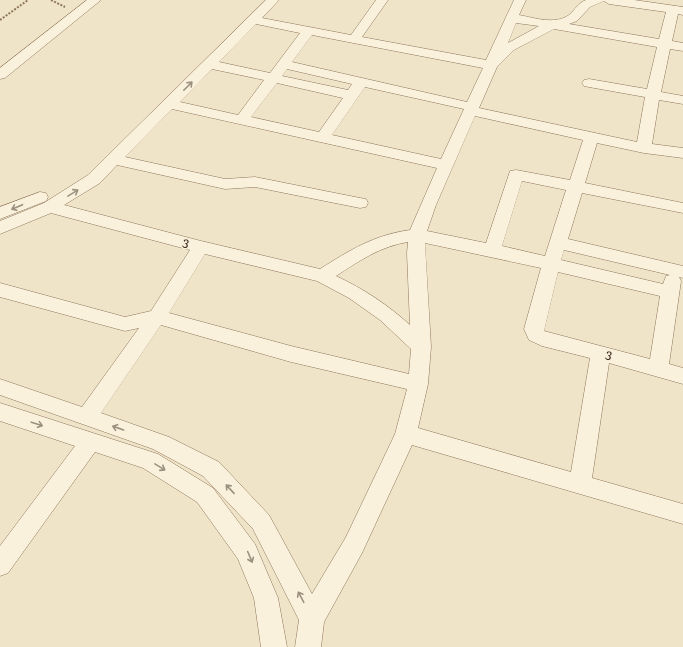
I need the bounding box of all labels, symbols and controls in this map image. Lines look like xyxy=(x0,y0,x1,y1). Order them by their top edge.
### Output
one-way arrow xyxy=(183,81,193,91)
one-way arrow xyxy=(67,189,79,197)
one-way arrow xyxy=(11,203,23,211)
street label: 3 xyxy=(181,233,191,253)
street label: 3 xyxy=(604,345,614,365)
one-way arrow xyxy=(31,421,43,429)
one-way arrow xyxy=(112,424,124,432)
one-way arrow xyxy=(154,463,165,471)
one-way arrow xyxy=(226,484,235,494)
one-way arrow xyxy=(246,551,254,563)
one-way arrow xyxy=(297,591,304,603)

